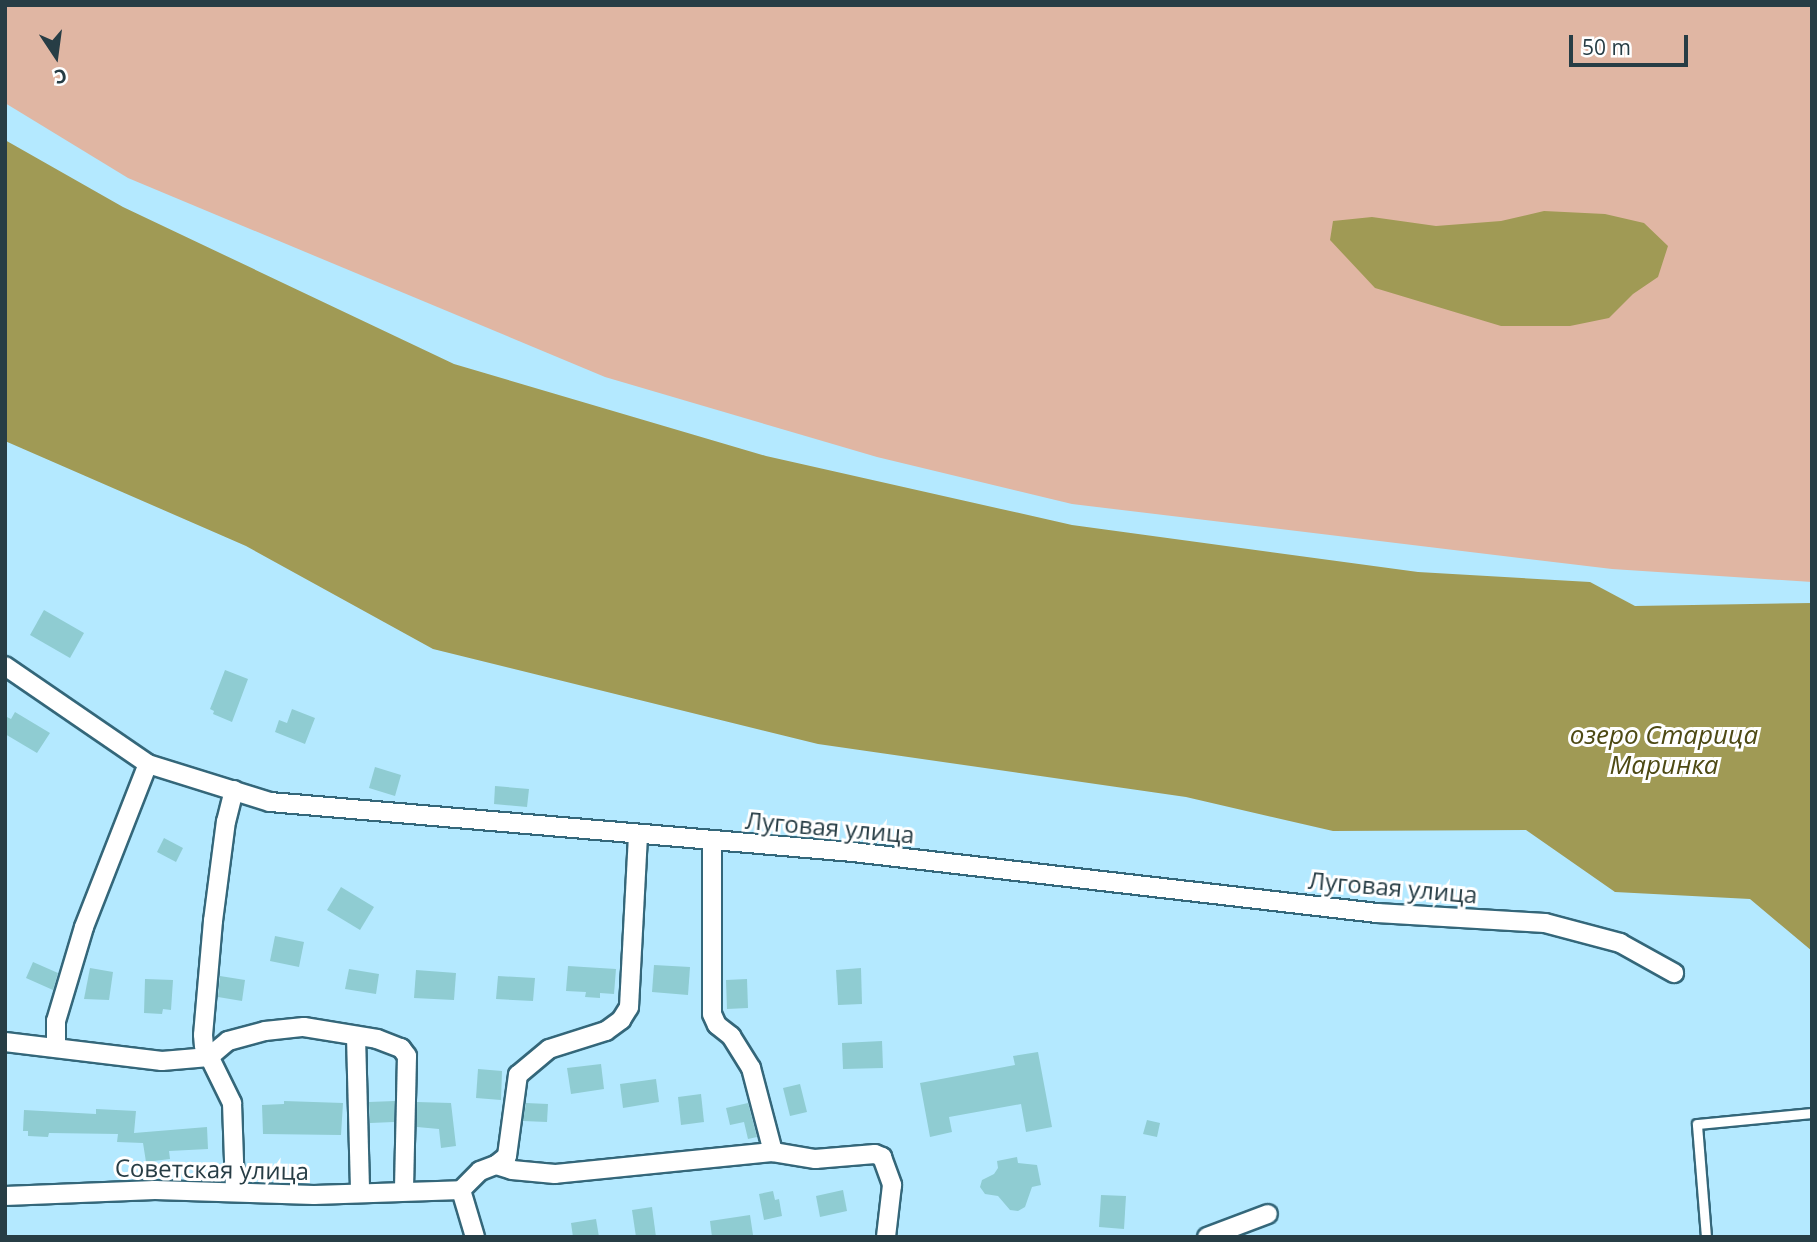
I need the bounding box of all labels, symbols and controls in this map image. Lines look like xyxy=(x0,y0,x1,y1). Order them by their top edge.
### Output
north arrow xyxy=(21,21,91,91)
scale bar xyxy=(1572,21,1691,65)
text: 50 m xyxy=(1582,33,1631,61)
text: С xyxy=(52,62,70,90)
water label: озеро Старица Маринка xyxy=(1570,719,1758,780)
street label: Луговая улица xyxy=(744,805,916,849)
street label: Луговая улица xyxy=(1307,865,1479,909)
street label: Советская улица xyxy=(115,1153,309,1185)

